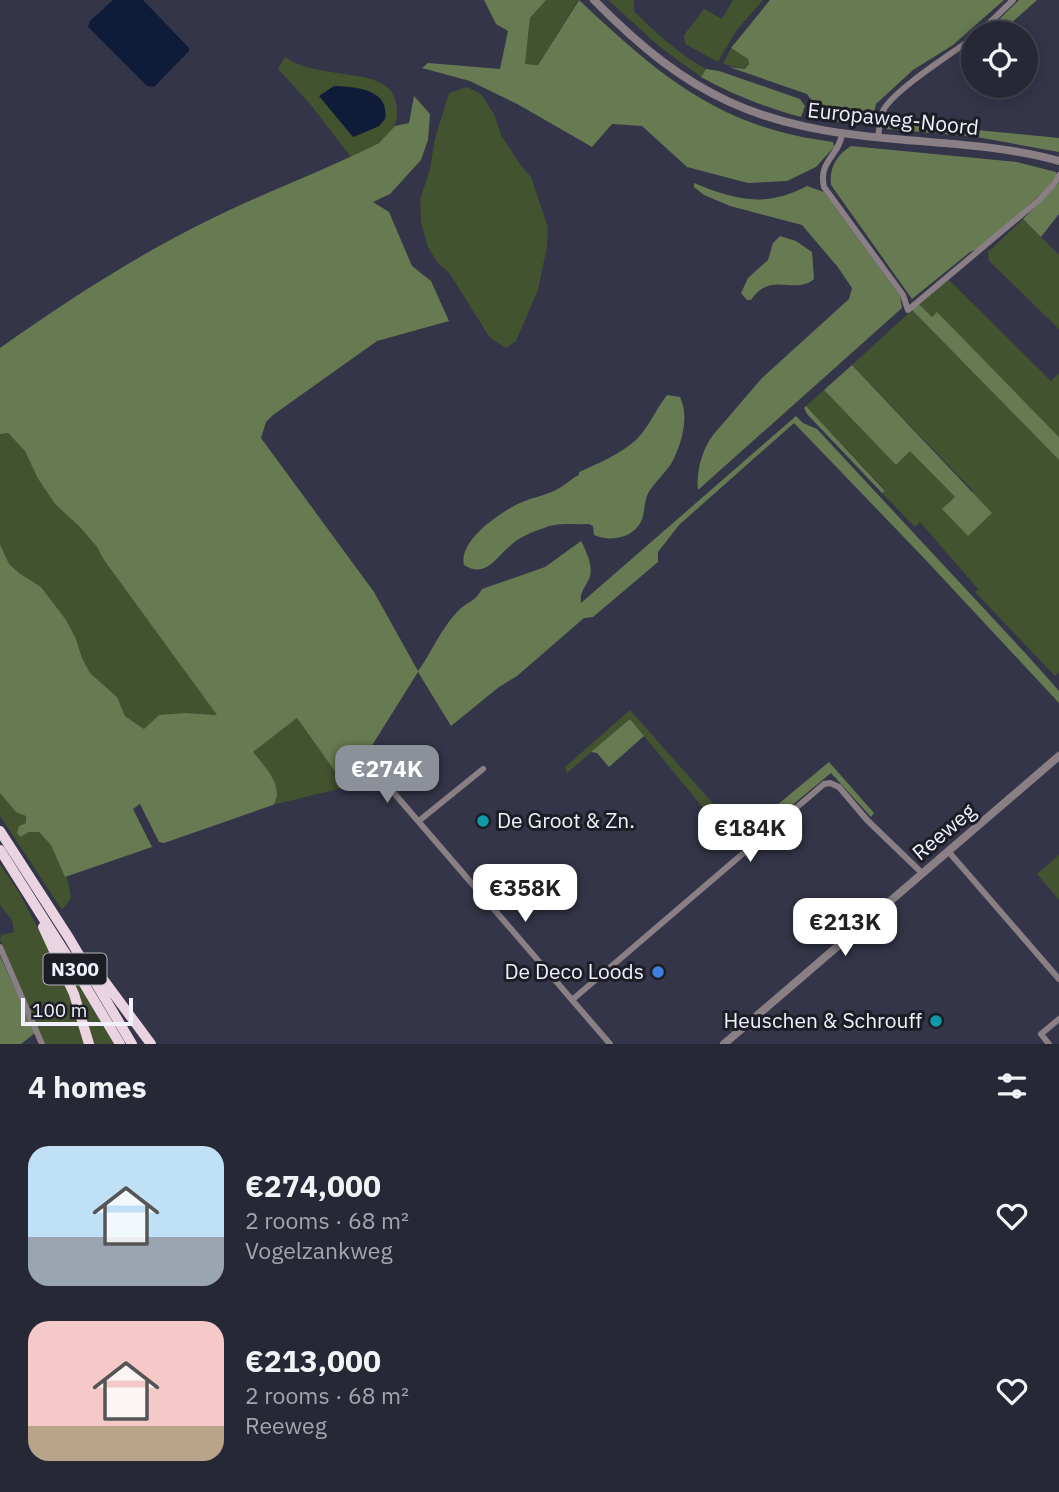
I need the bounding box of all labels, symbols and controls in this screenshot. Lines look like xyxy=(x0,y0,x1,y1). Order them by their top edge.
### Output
map controls xyxy=(961,21,1038,98)
button: locate xyxy=(961,21,1038,98)
street label: Europaweg-Noord xyxy=(806,95,980,141)
pin: €274K xyxy=(338,746,436,805)
text: €274K xyxy=(351,753,423,783)
street label: Reeweg xyxy=(906,796,981,866)
pin: €184K xyxy=(701,804,799,864)
place label: De Groot & Zn. xyxy=(497,806,635,834)
text: €184K xyxy=(714,812,786,842)
marker: De Groot & Zn. xyxy=(475,813,491,829)
pin: €358K xyxy=(476,864,574,924)
text: €358K xyxy=(489,872,561,902)
pin: €213K xyxy=(796,898,894,958)
text: €213K xyxy=(809,906,881,936)
road number: N300 xyxy=(43,953,106,984)
place label: De Deco Loods xyxy=(504,957,644,985)
marker: De Deco Loods xyxy=(650,964,666,980)
scale bar xyxy=(21,995,133,1027)
text: 100 m xyxy=(32,998,87,1022)
place label: Heuschen & Schrouff xyxy=(723,1006,922,1034)
marker: Heuschen & Schrouff xyxy=(928,1013,944,1029)
text: 4 homes xyxy=(28,1067,147,1106)
icon: filters xyxy=(993,1067,1031,1105)
text: €274,000 xyxy=(245,1166,381,1205)
icon: home xyxy=(84,1174,168,1258)
icon: heart xyxy=(993,1197,1031,1235)
text: 2 rooms · 68 m² xyxy=(245,1205,409,1235)
text: Vogelzankweg xyxy=(245,1235,393,1265)
text: €213,000 xyxy=(245,1341,381,1380)
icon: home xyxy=(84,1349,168,1433)
icon: heart xyxy=(993,1372,1031,1410)
text: 2 rooms · 68 m² xyxy=(245,1380,409,1410)
text: Reeweg xyxy=(245,1410,327,1440)

